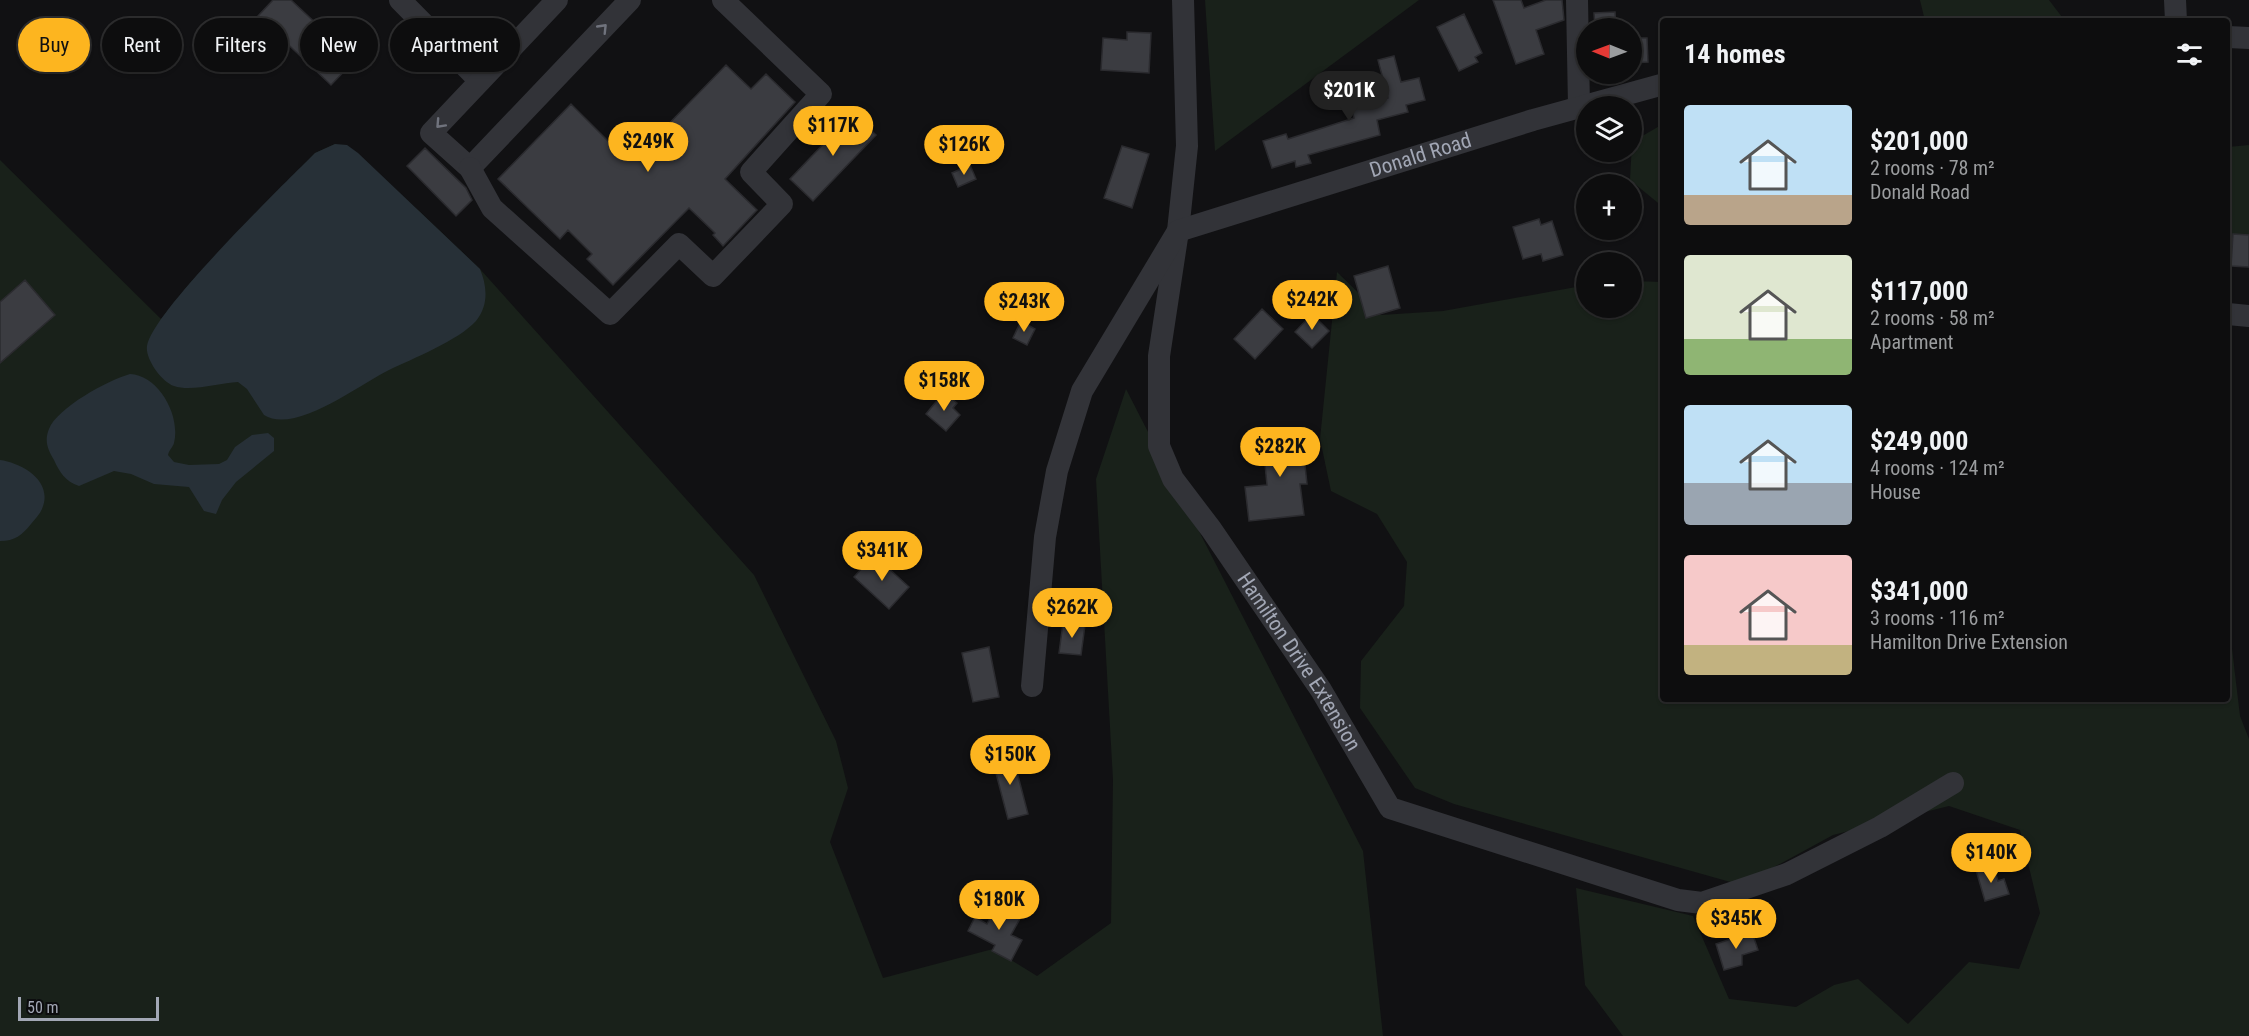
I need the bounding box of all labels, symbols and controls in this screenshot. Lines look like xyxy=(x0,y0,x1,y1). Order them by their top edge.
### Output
chip: Buy xyxy=(18,18,90,72)
chip: Rent xyxy=(102,18,182,72)
chip: Filters xyxy=(194,18,288,72)
chip: New xyxy=(300,18,378,72)
chip: Apartment xyxy=(390,18,520,72)
north arrow xyxy=(1576,18,1642,84)
map controls xyxy=(1576,18,1642,318)
one-way arrow xyxy=(596,25,607,35)
icon: filters xyxy=(2173,38,2206,71)
text: 14 homes xyxy=(1684,39,1786,69)
pin: $201K xyxy=(1307,71,1391,122)
text: $201K xyxy=(1323,78,1375,102)
button: layers xyxy=(1576,96,1642,162)
pin: $117K xyxy=(791,106,875,157)
text: $117K xyxy=(807,113,859,137)
one-way arrow xyxy=(436,117,447,127)
pin: $249K xyxy=(606,122,690,173)
pin: $126K xyxy=(922,125,1006,176)
text: $201,000 xyxy=(1870,126,1968,156)
street label: Donald Road xyxy=(1367,128,1474,182)
text: $249K xyxy=(622,129,674,153)
icon: home xyxy=(1732,129,1804,201)
text: $126K xyxy=(938,132,990,156)
text: 2 rooms · 78 m² xyxy=(1870,156,1995,180)
button: + xyxy=(1576,174,1642,240)
text: Donald Road xyxy=(1870,180,1970,204)
button: − xyxy=(1576,252,1642,318)
text: $117,000 xyxy=(1870,276,1968,306)
icon: home xyxy=(1732,279,1804,351)
pin: $242K xyxy=(1270,280,1354,331)
pin: $243K xyxy=(982,282,1066,333)
text: $242K xyxy=(1286,287,1338,311)
text: $243K xyxy=(998,289,1050,313)
text: 2 rooms · 58 m² xyxy=(1870,306,1995,330)
text: Apartment xyxy=(1870,330,1954,354)
pin: $158K xyxy=(902,361,986,412)
text: $158K xyxy=(918,368,970,392)
text: $249,000 xyxy=(1870,426,1968,456)
pin: $282K xyxy=(1238,427,1322,478)
icon: home xyxy=(1732,429,1804,501)
text: $282K xyxy=(1254,434,1306,458)
text: 4 rooms · 124 m² xyxy=(1870,456,2005,480)
text: House xyxy=(1870,480,1921,504)
pin: $341K xyxy=(840,531,924,582)
text: $341K xyxy=(856,538,908,562)
street label: Hamilton Drive Extension xyxy=(1232,568,1366,755)
text: $341,000 xyxy=(1870,576,1968,606)
icon: home xyxy=(1732,579,1804,651)
pin: $262K xyxy=(1030,588,1114,639)
text: $262K xyxy=(1046,595,1098,619)
text: 3 rooms · 116 m² xyxy=(1870,606,2005,630)
text: Hamilton Drive Extension xyxy=(1870,630,2068,654)
pin: $150K xyxy=(968,735,1052,786)
text: $150K xyxy=(984,742,1036,766)
pin: $140K xyxy=(1949,833,2033,884)
text: $140K xyxy=(1965,840,2017,864)
pin: $180K xyxy=(957,880,1041,931)
text: $180K xyxy=(973,887,1025,911)
pin: $345K xyxy=(1694,899,1778,950)
text: $345K xyxy=(1710,906,1762,930)
scale bar xyxy=(18,994,159,1022)
text: 50 m xyxy=(27,998,59,1017)

